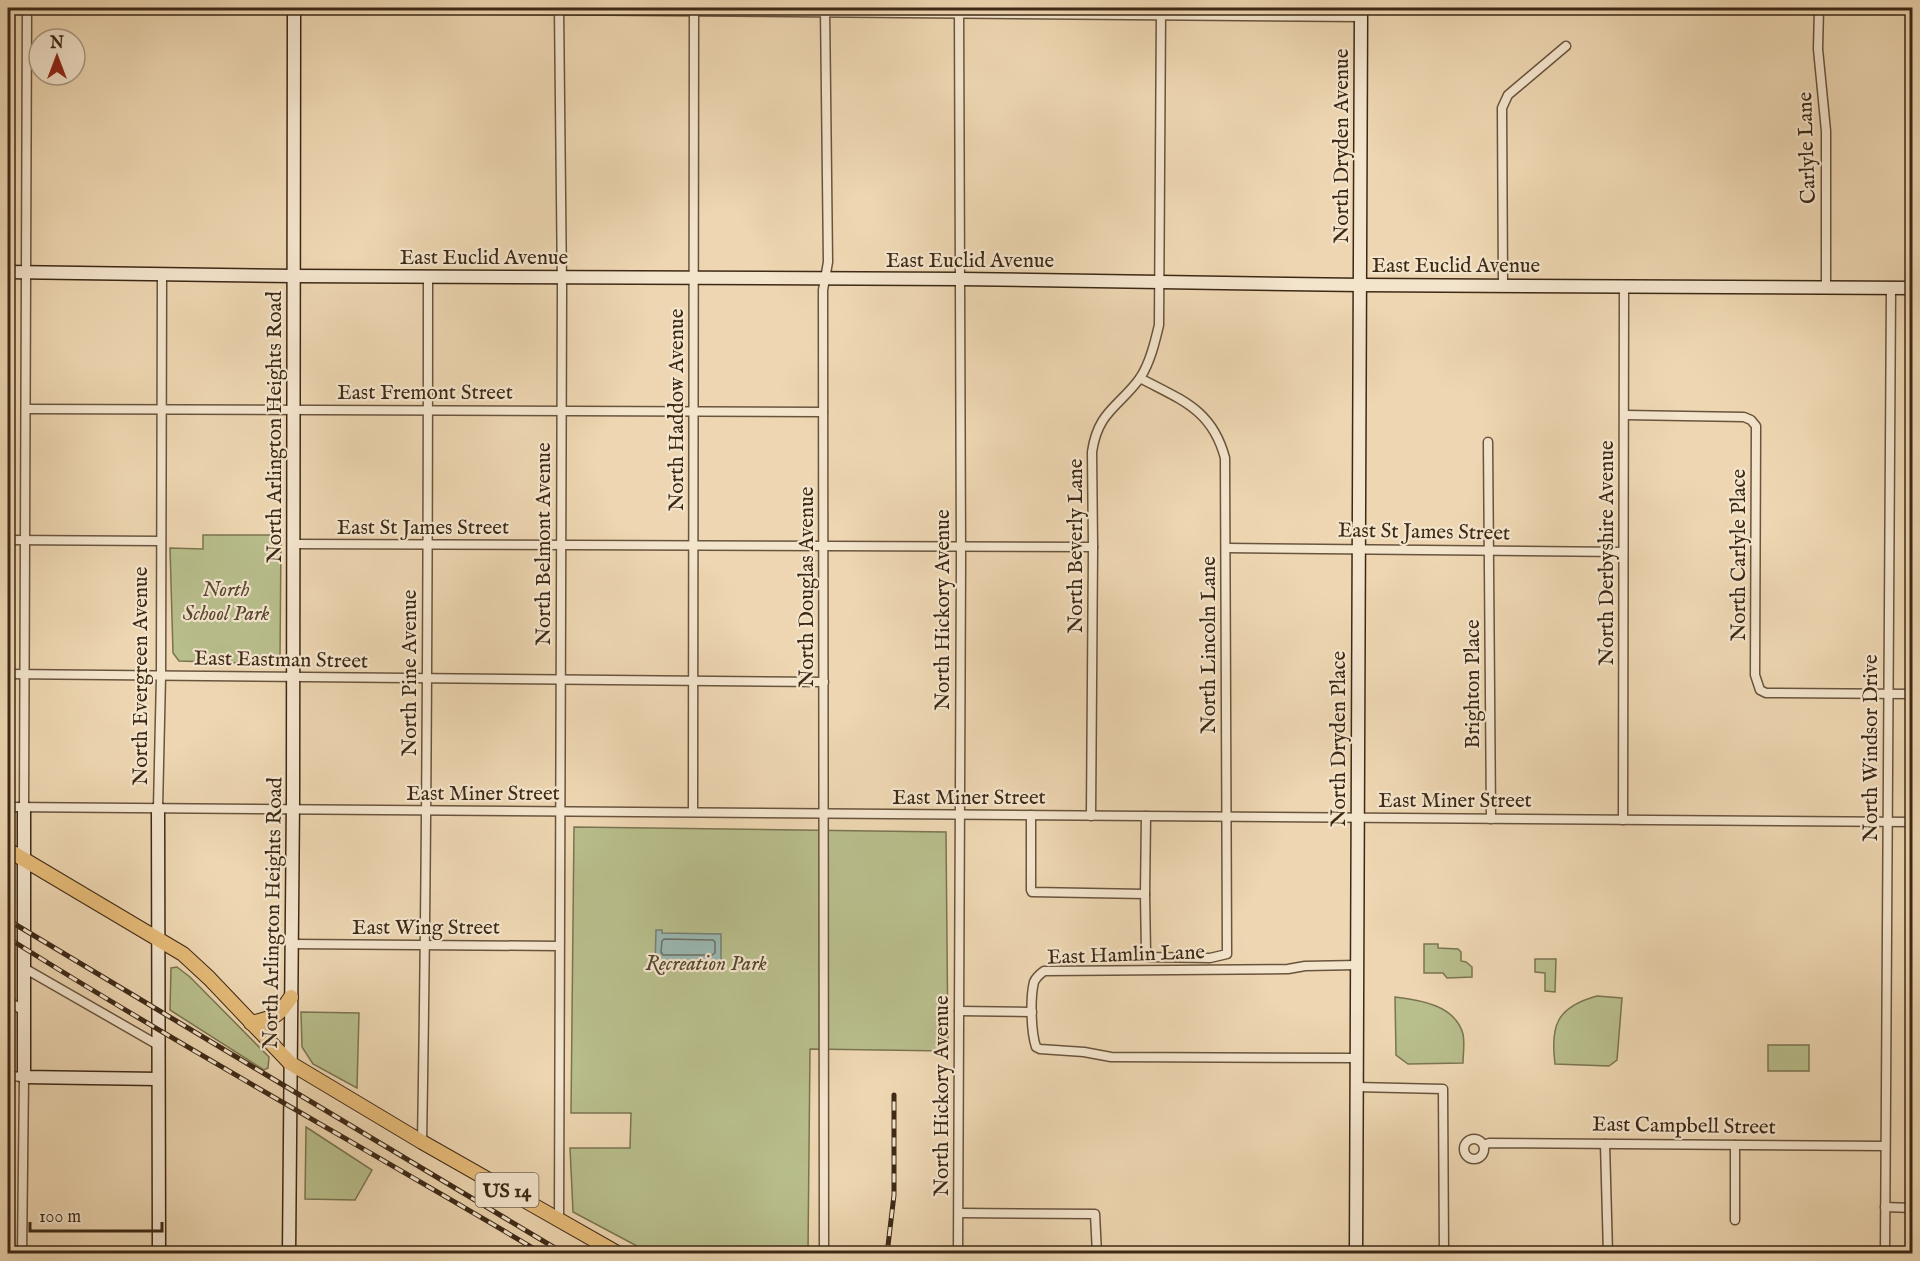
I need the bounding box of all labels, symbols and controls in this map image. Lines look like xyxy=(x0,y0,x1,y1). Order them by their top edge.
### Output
north arrow xyxy=(27,27,87,87)
text: N xyxy=(49,34,64,54)
street label: North Dryden Avenue xyxy=(1329,48,1356,243)
street label: Carlyle Lane xyxy=(1792,91,1823,204)
street label: East Euclid Avenue xyxy=(400,245,569,272)
street label: East Euclid Avenue xyxy=(886,248,1055,275)
street label: East Euclid Avenue xyxy=(1372,253,1541,280)
street label: North Arlington Heights Road xyxy=(262,290,289,563)
street label: North Haddow Avenue xyxy=(664,308,691,511)
street label: East Fremont Street xyxy=(337,380,513,407)
street label: North Derbyshire Avenue xyxy=(1594,440,1621,666)
street label: North Belmont Avenue xyxy=(531,442,558,646)
street label: North Beverly Lane xyxy=(1063,458,1090,633)
street label: North Carlyle Place xyxy=(1726,468,1753,641)
street label: North Douglas Avenue xyxy=(794,486,821,687)
street label: North Hickory Avenue xyxy=(930,509,957,711)
street label: East St James Street xyxy=(337,515,509,542)
street label: East St James Street xyxy=(1338,517,1510,548)
street label: North Lincoln Lane xyxy=(1196,556,1223,734)
street label: North Evergreen Avenue xyxy=(128,566,155,785)
park label: North School Park xyxy=(183,577,270,628)
street label: North Pine Avenue xyxy=(397,589,424,756)
street label: Brighton Place xyxy=(1460,619,1487,749)
street label: East Eastman Street xyxy=(194,645,368,676)
street label: North Dryden Place xyxy=(1326,651,1353,827)
street label: North Windsor Drive xyxy=(1858,654,1885,842)
street label: North Arlington Heights Road xyxy=(258,776,289,1049)
street label: East Miner Street xyxy=(406,781,560,808)
street label: East Miner Street xyxy=(892,785,1046,812)
street label: East Miner Street xyxy=(1378,788,1532,815)
street label: East Wing Street xyxy=(352,915,500,942)
street label: East Hamlin Lane xyxy=(1047,939,1206,972)
park label: Recreation Park xyxy=(645,951,767,978)
street label: North Hickory Avenue xyxy=(929,995,956,1197)
street label: East Campbell Street xyxy=(1592,1111,1776,1142)
road number: US 14 xyxy=(476,1173,538,1207)
scale bar xyxy=(30,1195,162,1233)
text: 100 m xyxy=(39,1206,81,1229)

